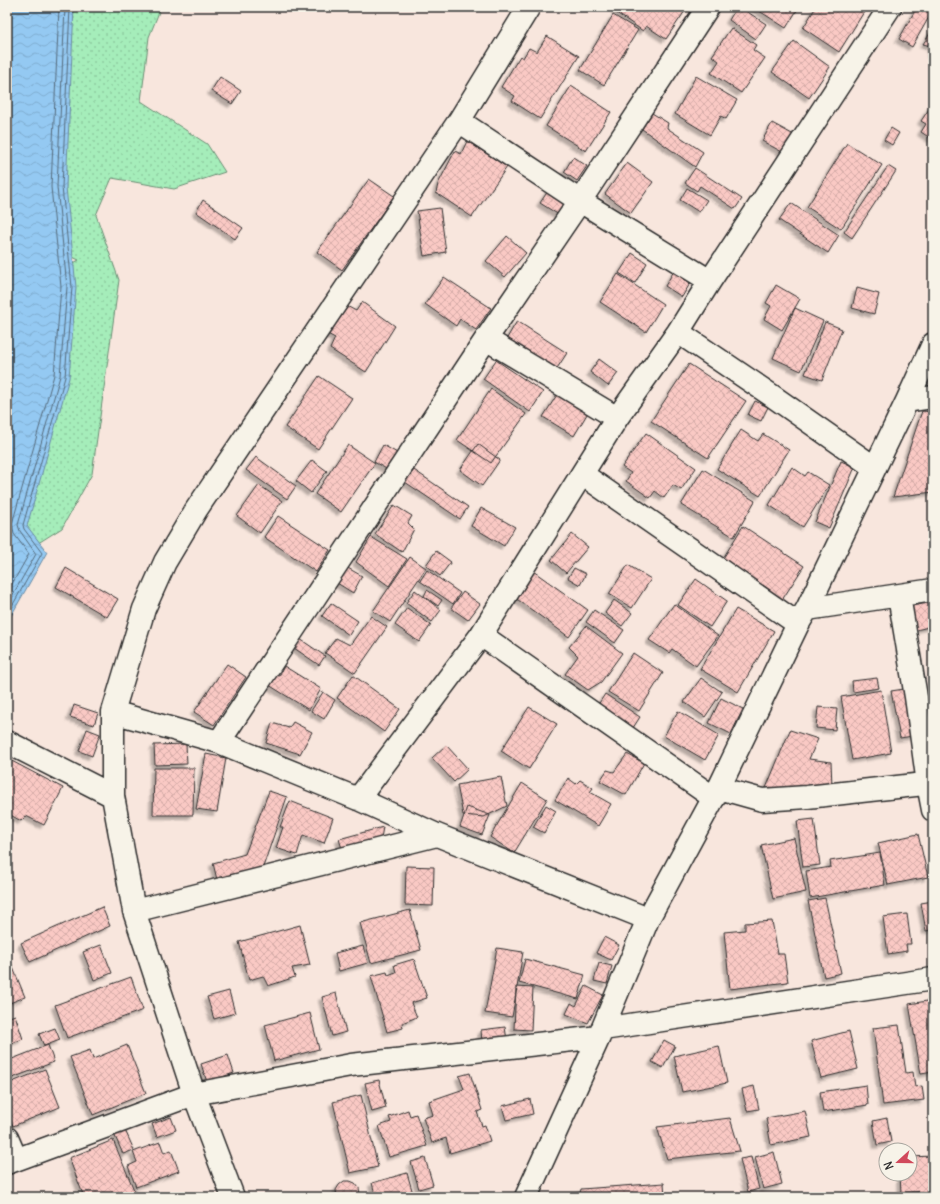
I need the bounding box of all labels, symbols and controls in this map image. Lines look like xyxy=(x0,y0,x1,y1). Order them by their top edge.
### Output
north arrow xyxy=(878,1142,918,1182)
text: N xyxy=(881,1160,897,1172)

